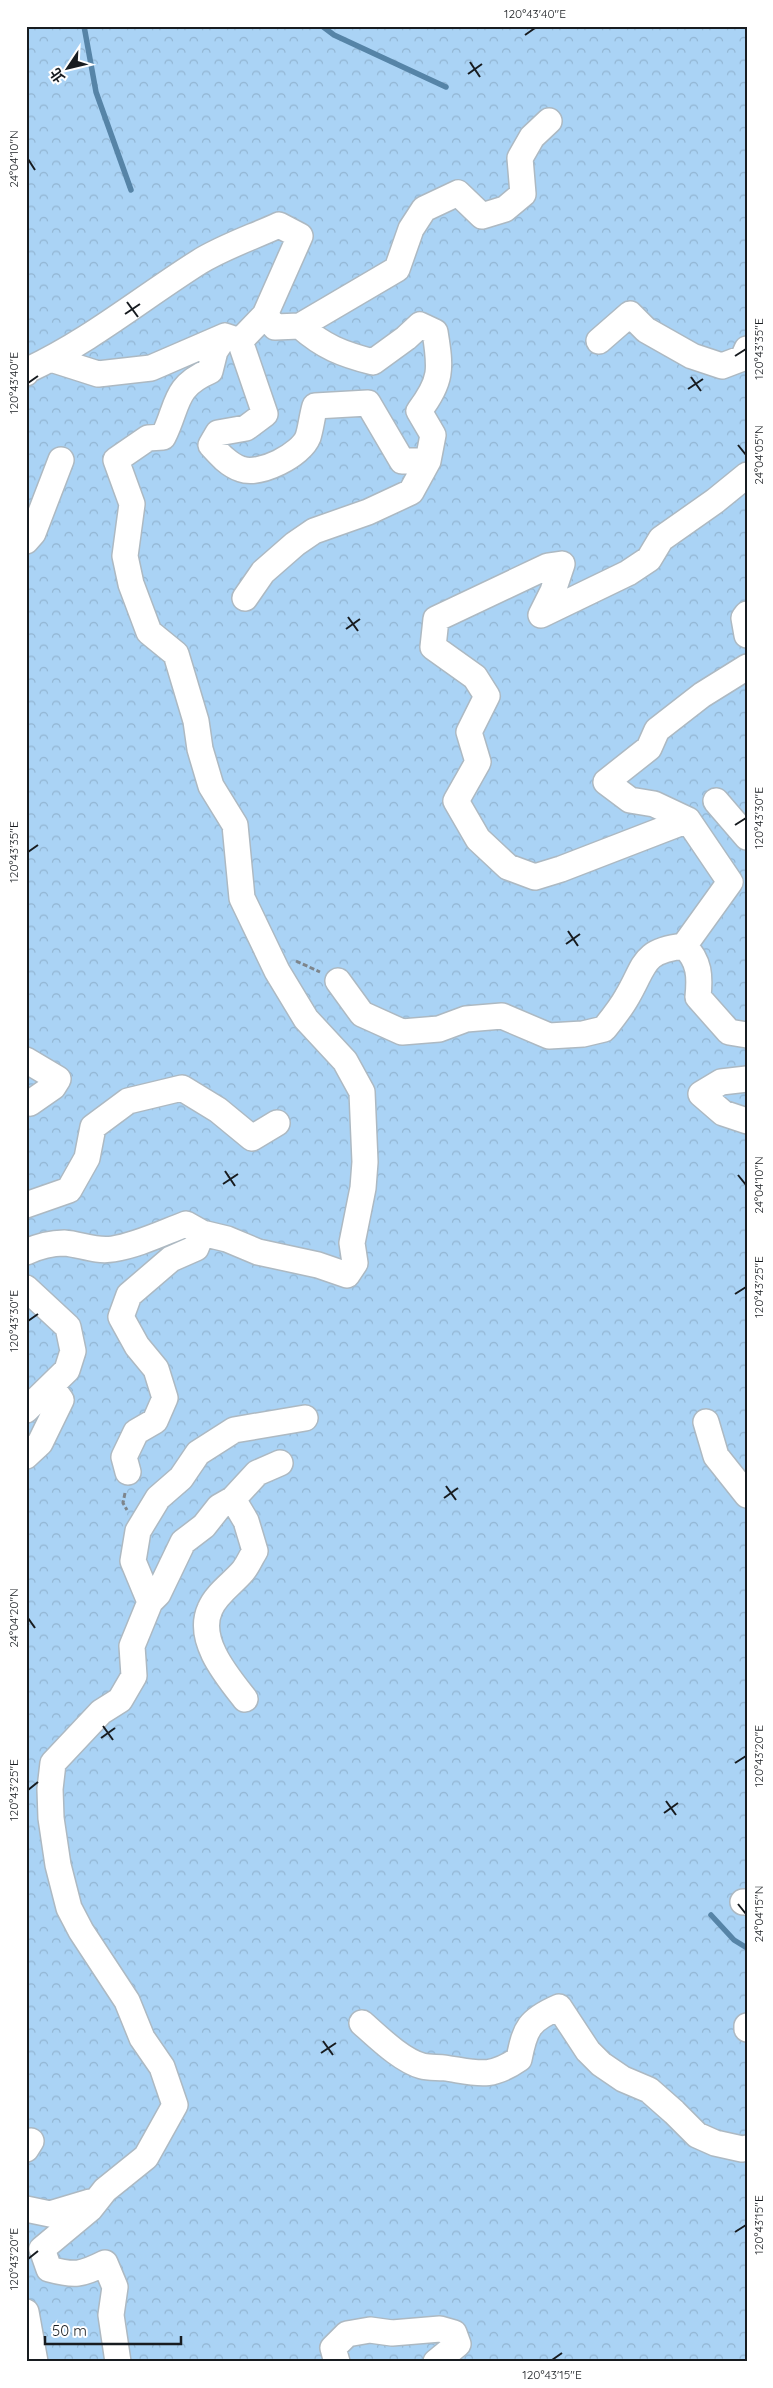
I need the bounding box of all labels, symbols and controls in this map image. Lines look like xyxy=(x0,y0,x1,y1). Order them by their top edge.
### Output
text: 120°43'40"E xyxy=(504,6,566,21)
north arrow xyxy=(42,42,92,92)
text: 北 xyxy=(46,65,69,86)
text: 24°04'10"N xyxy=(6,130,21,188)
text: 120°43'35"E xyxy=(751,318,766,380)
text: 120°43'40"E xyxy=(6,352,21,414)
text: 24°04'05"N xyxy=(751,425,766,485)
text: 120°43'30"E xyxy=(751,787,766,849)
text: 120°43'35"E xyxy=(6,821,21,883)
text: 24°04'10"N xyxy=(751,1156,766,1214)
text: 120°43'25"E xyxy=(751,1256,766,1318)
text: 120°43'30"E xyxy=(6,1290,21,1352)
text: 24°04'20"N xyxy=(6,1588,21,1648)
text: 120°43'20"E xyxy=(751,1725,766,1787)
text: 120°43'25"E xyxy=(6,1759,21,1821)
text: 24°04'15"N xyxy=(751,1886,766,1942)
text: 120°43'15"E xyxy=(751,2195,766,2255)
text: 120°43'20"E xyxy=(6,2228,21,2290)
scale bar xyxy=(45,2313,181,2345)
text: 50 m xyxy=(52,2321,87,2340)
text: 120°43'15"E xyxy=(522,2367,582,2382)

